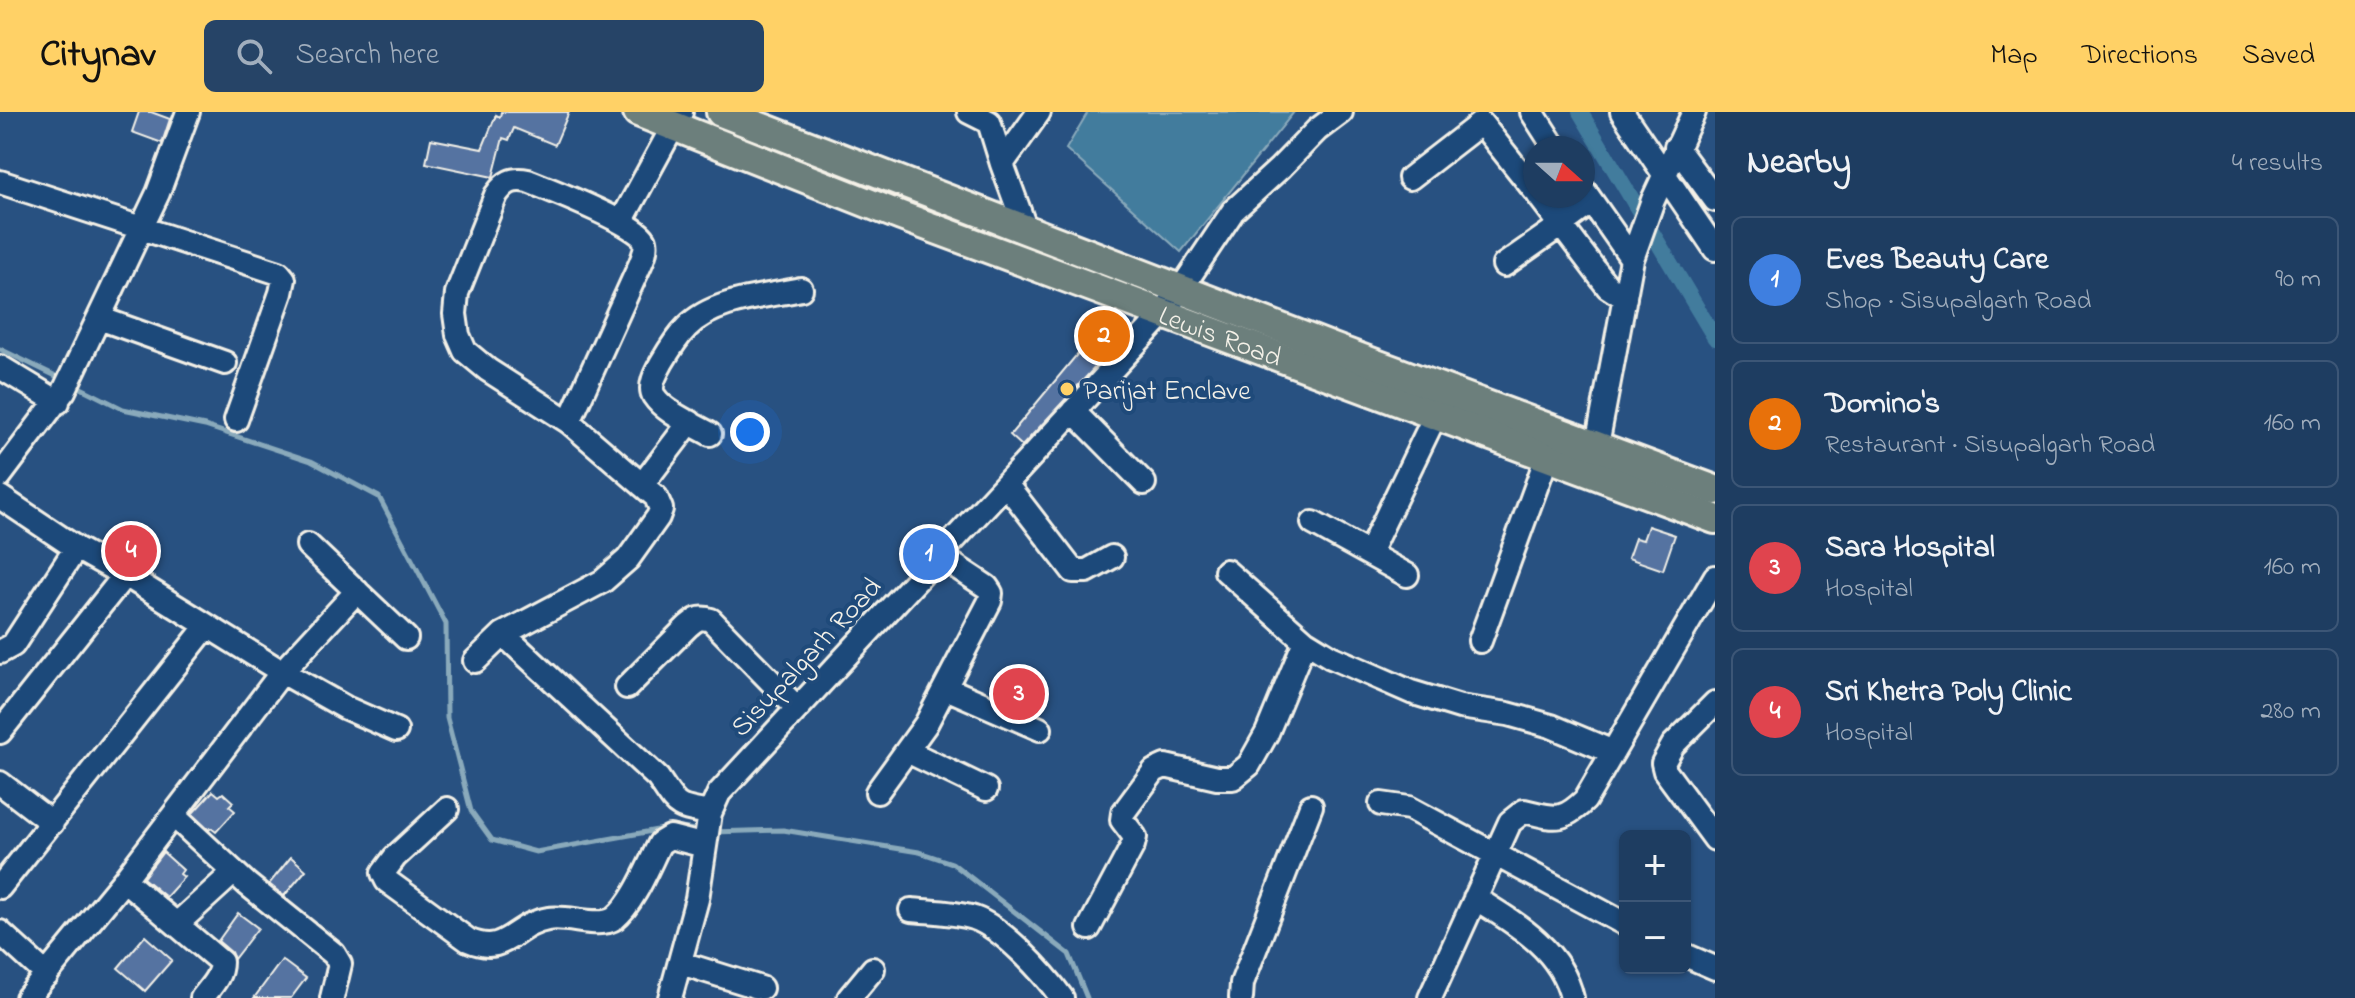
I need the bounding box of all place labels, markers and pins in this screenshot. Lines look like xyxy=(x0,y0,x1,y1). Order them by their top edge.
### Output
pin: 2 xyxy=(1078,306,1130,366)
place label: Parijat Enclave xyxy=(1083,372,1251,413)
marker: Parijat Enclave xyxy=(1058,380,1076,398)
pin: 4 xyxy=(105,521,157,581)
pin: 1 xyxy=(903,524,955,584)
pin: 3 xyxy=(993,664,1045,724)

